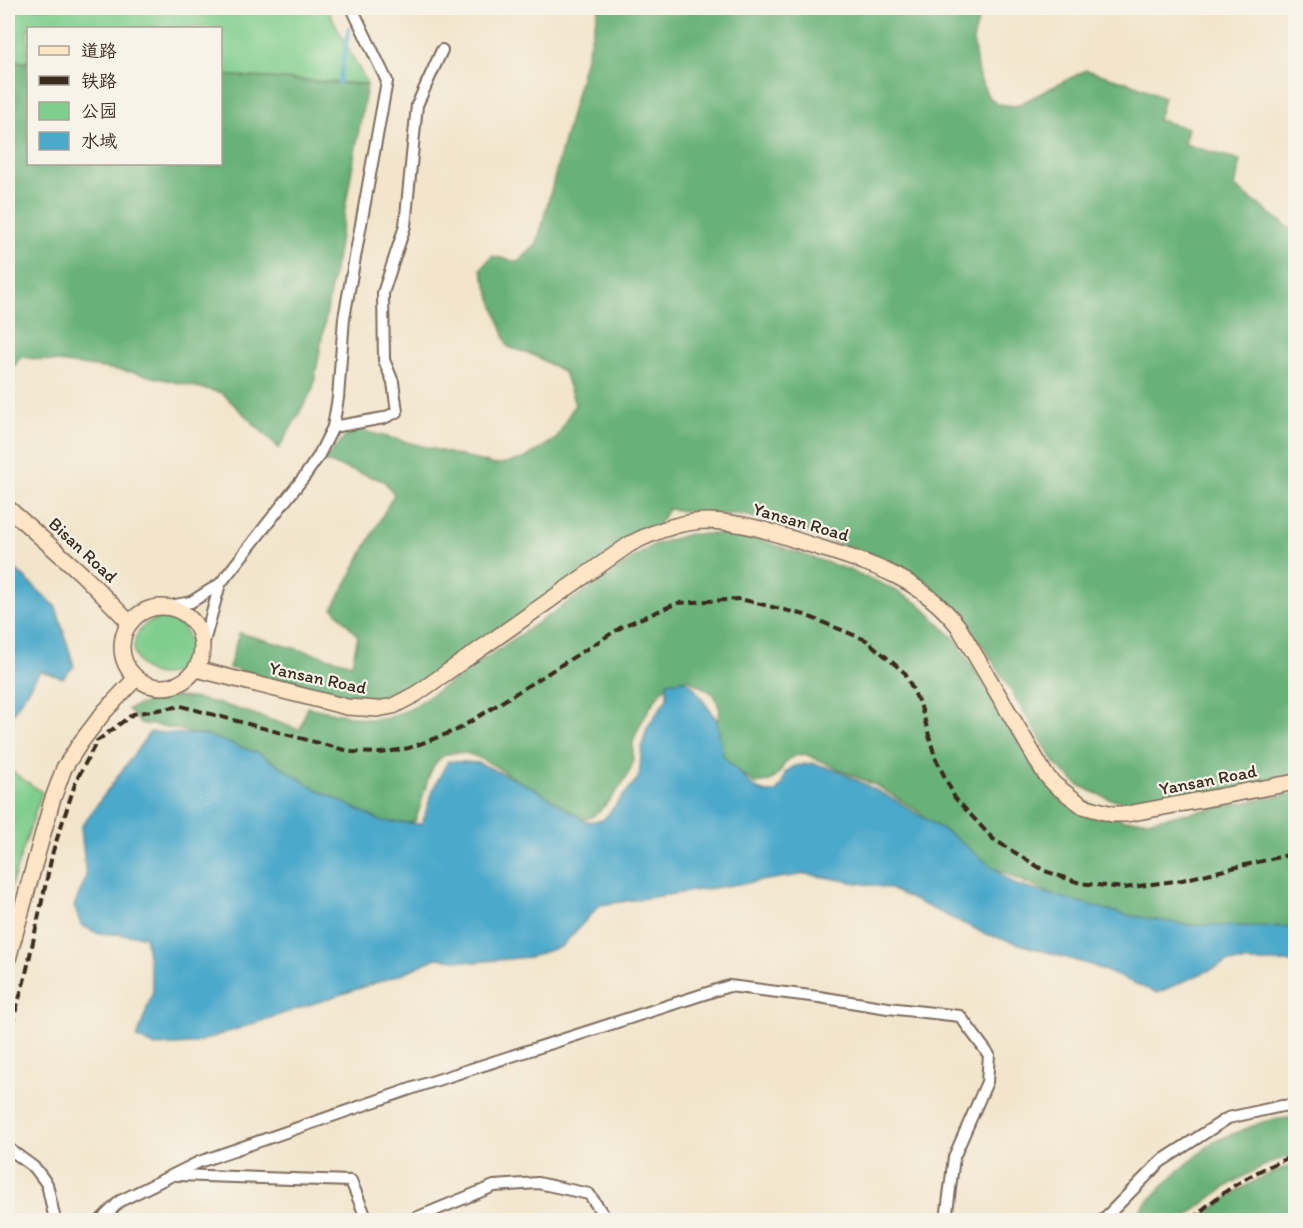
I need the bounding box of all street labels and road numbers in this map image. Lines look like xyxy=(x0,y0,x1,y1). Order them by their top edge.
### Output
street label: Yansan Road xyxy=(750,498,852,546)
street label: Bisan Road xyxy=(44,513,122,588)
street label: Yansan Road xyxy=(267,657,369,699)
street label: Yansan Road xyxy=(1157,760,1259,800)

